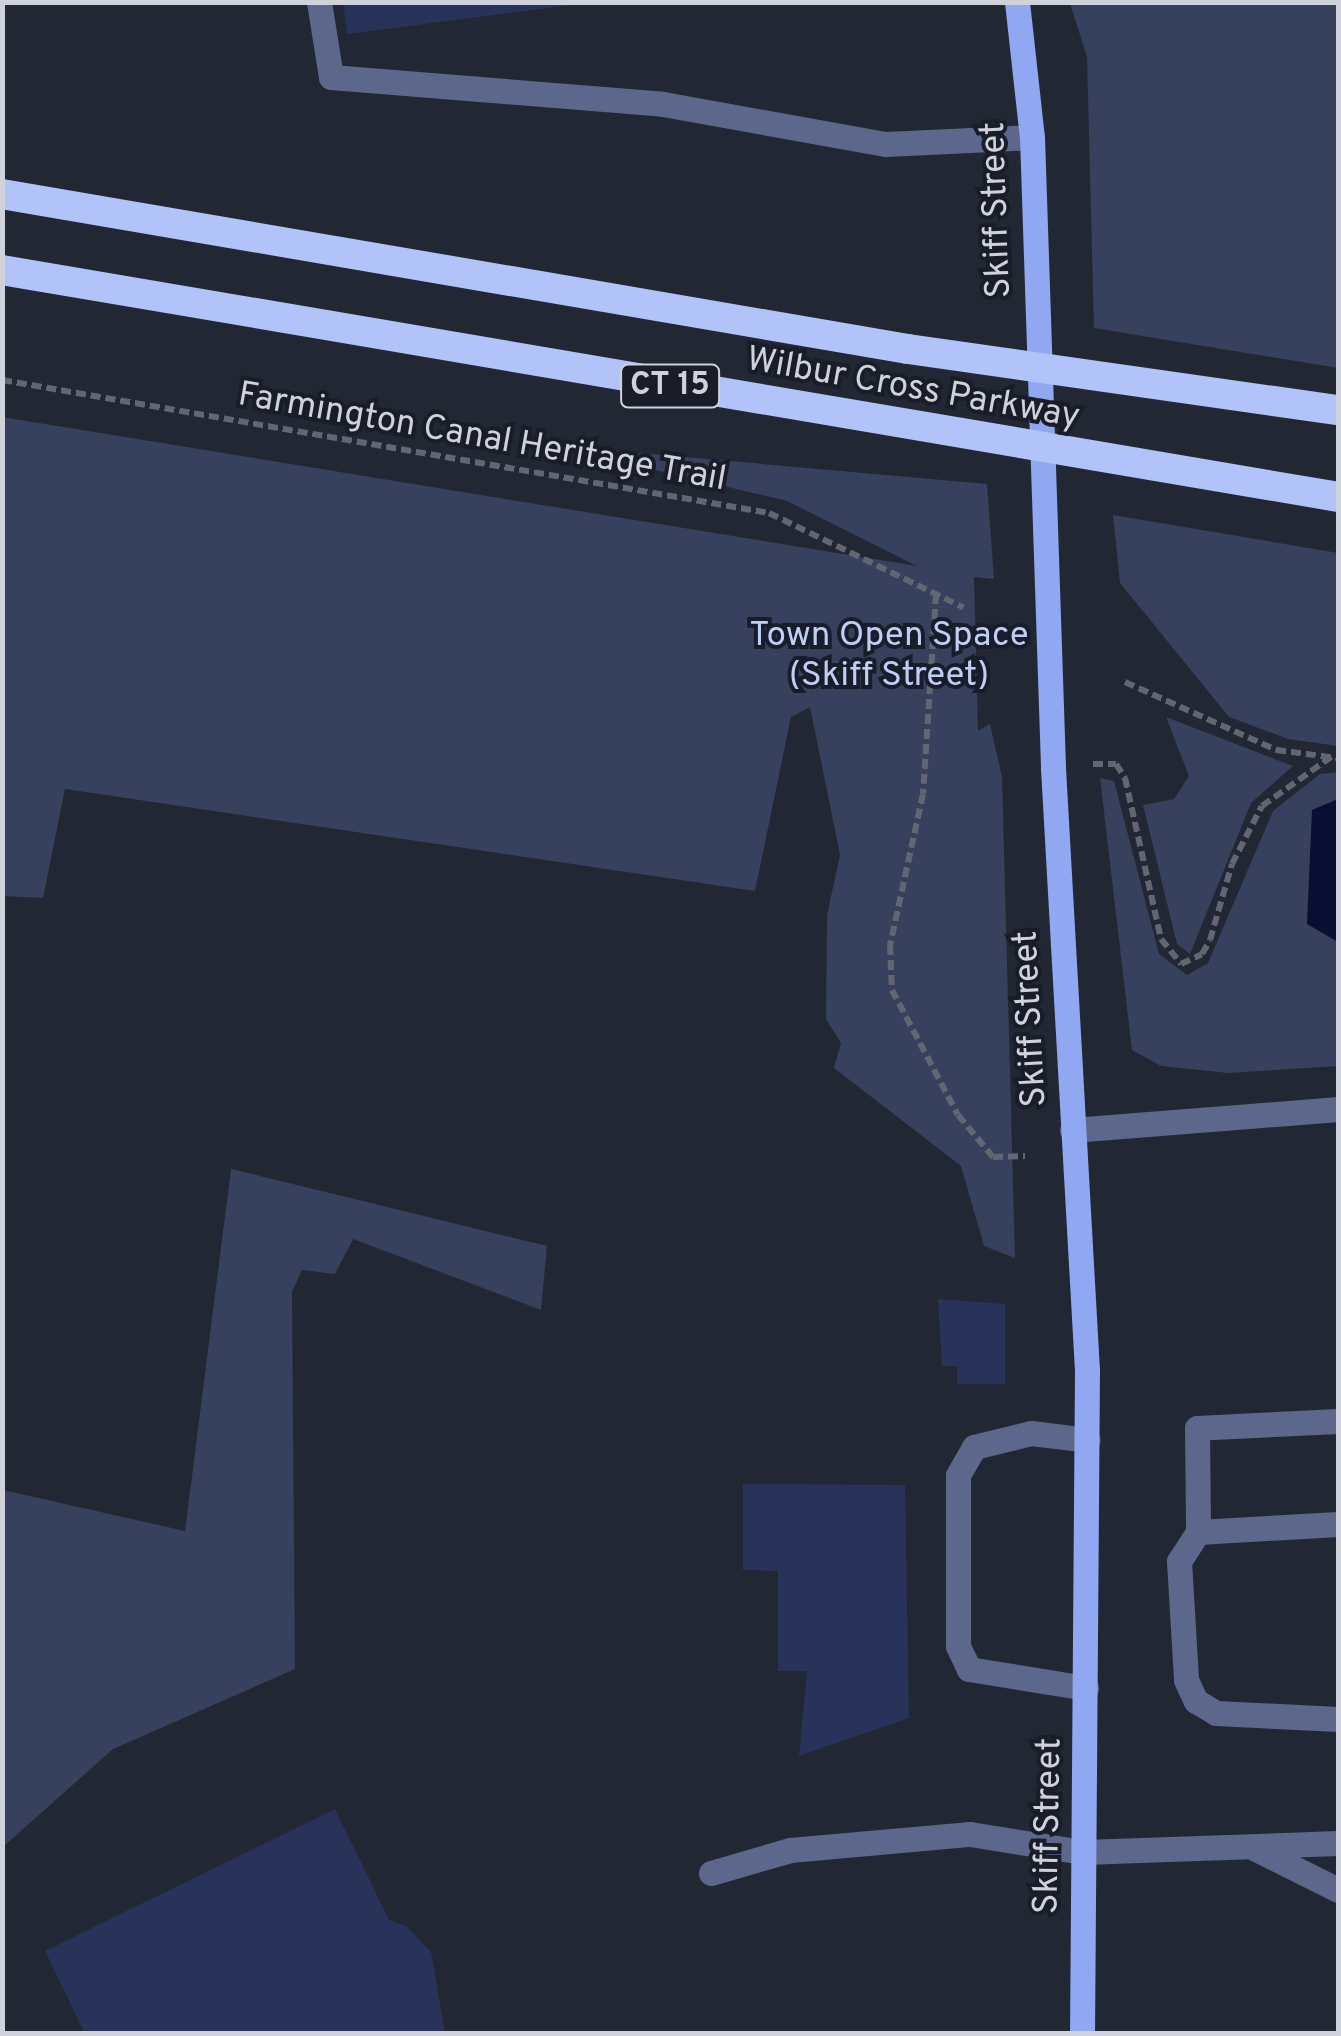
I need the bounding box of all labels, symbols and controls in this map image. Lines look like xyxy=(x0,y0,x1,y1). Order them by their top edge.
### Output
street label: Skiff Street xyxy=(973,121,1021,299)
street label: Wilbur Cross Parkway xyxy=(743,339,1083,439)
road number: CT 15 xyxy=(620,359,720,413)
street label: Farmington Canal Heritage Trail xyxy=(234,374,730,502)
park label: Town Open Space (Skiff Street) xyxy=(749,615,1029,697)
street label: Skiff Street xyxy=(1005,930,1057,1108)
street label: Skiff Street xyxy=(1026,1737,1072,1915)

